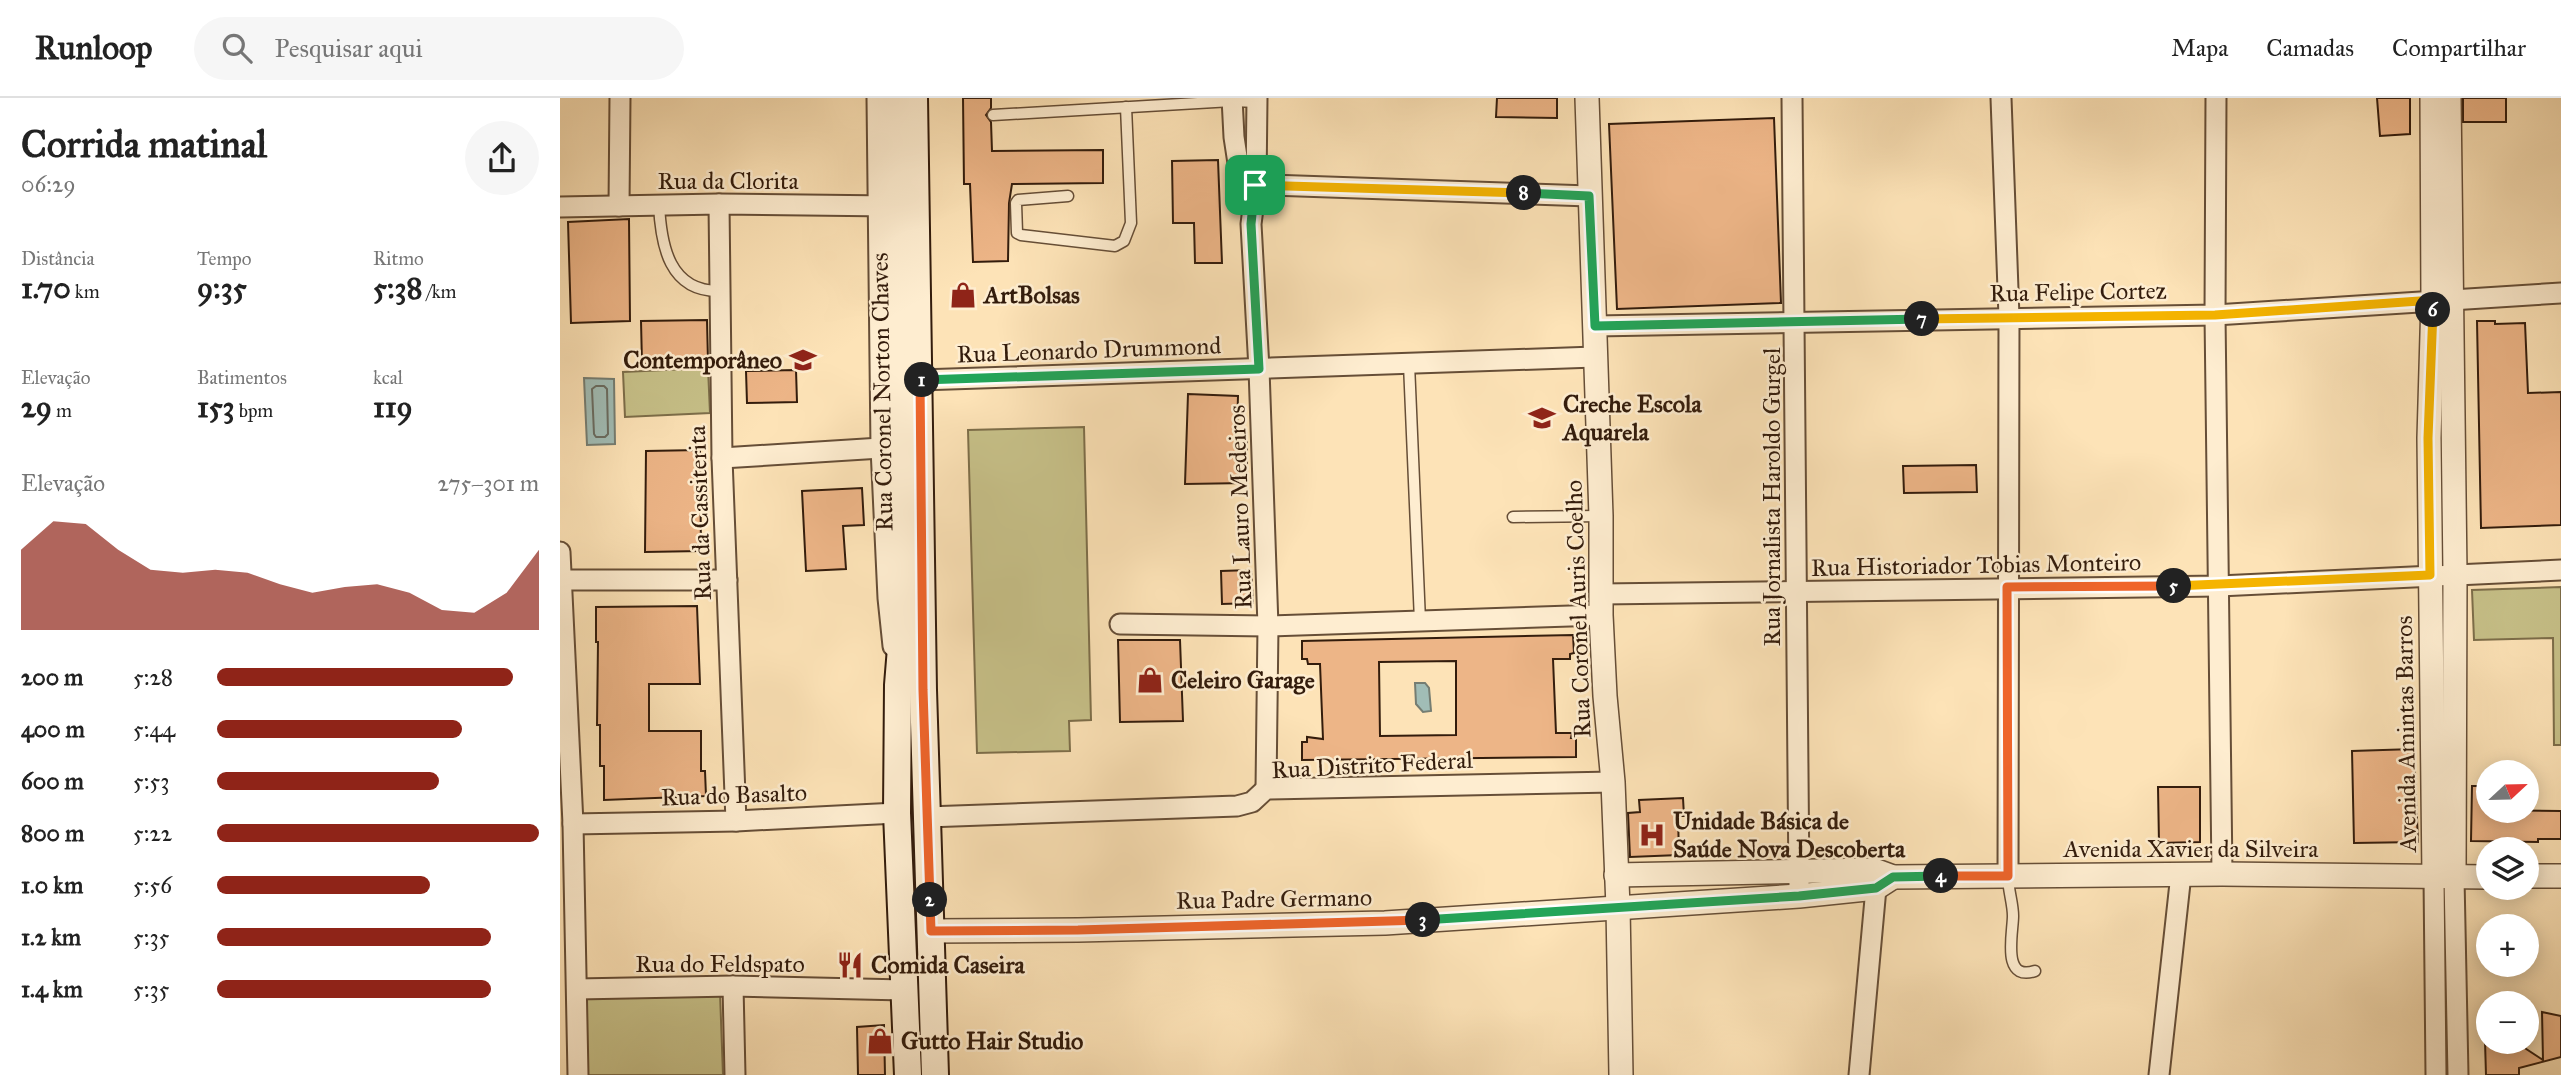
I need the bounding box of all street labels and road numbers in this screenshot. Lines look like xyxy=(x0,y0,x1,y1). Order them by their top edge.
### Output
street label: Rua da Clorita xyxy=(657,166,799,196)
street label: Rua Coronel Norton Chaves xyxy=(865,252,899,532)
street label: Rua Felipe Cortez xyxy=(1989,275,2167,309)
street label: Rua Leonardo Drummond xyxy=(956,330,1222,370)
street label: Rua Jornalista Haroldo Gurgel xyxy=(1757,347,1787,646)
street label: Rua Lauro Medeiros xyxy=(1221,404,1259,610)
street label: Rua da Cassiterita xyxy=(682,424,718,601)
street label: Rua Coronel Auris Coelho xyxy=(1559,480,1597,738)
street label: Rua Historiador Tobias Monteiro xyxy=(1810,547,2142,583)
street label: Avenida Amintas Barros xyxy=(2389,615,2423,854)
street label: Rua Distrito Federal xyxy=(1270,745,1474,785)
street label: Rua do Basalto xyxy=(660,777,808,813)
street label: Avenida Xavier da Silveira xyxy=(2063,834,2319,864)
street label: Rua Padre Germano xyxy=(1176,882,1372,916)
street label: Rua do Feldspato xyxy=(635,949,805,979)

